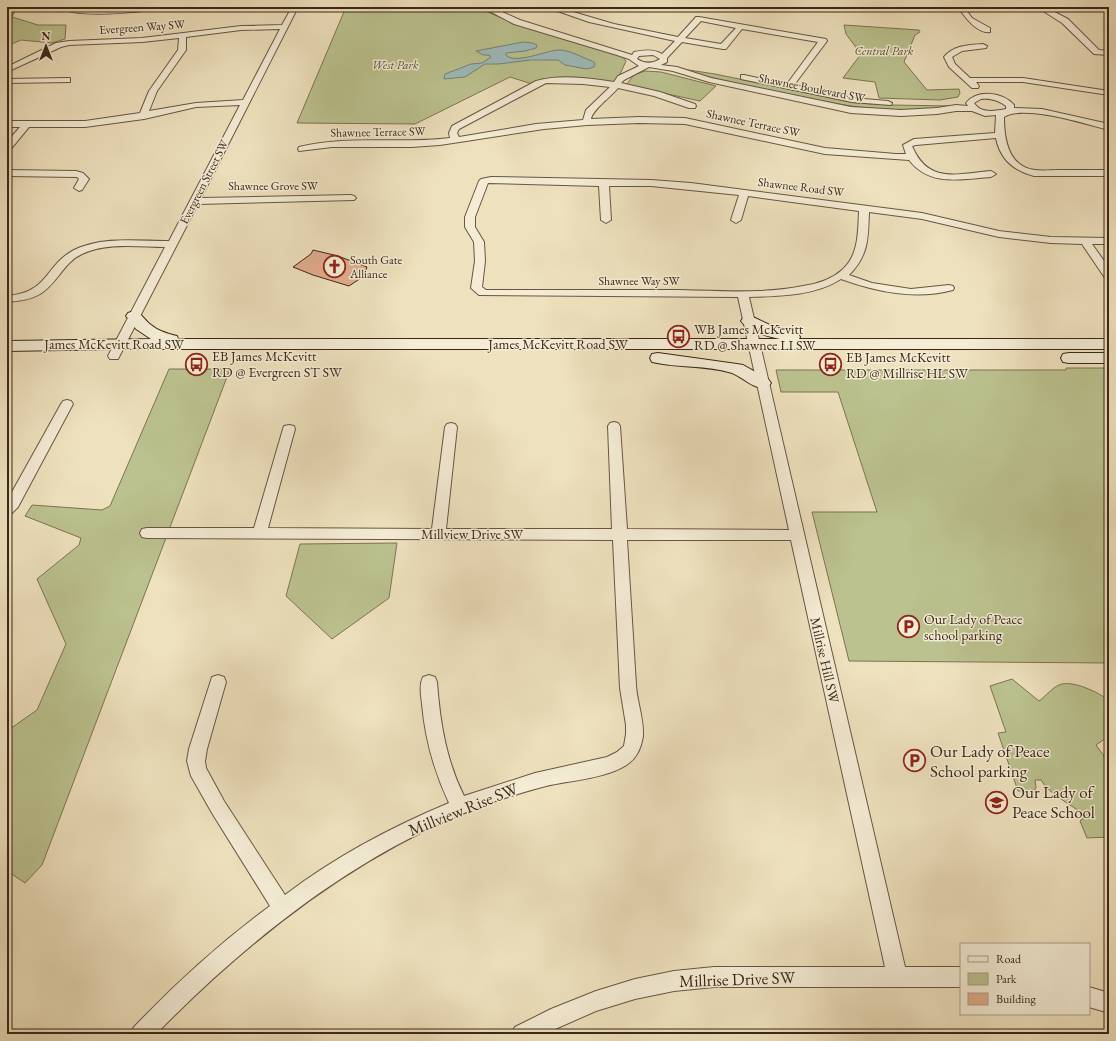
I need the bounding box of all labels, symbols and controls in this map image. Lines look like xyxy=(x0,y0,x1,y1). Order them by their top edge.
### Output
street label: Evergreen Way SW xyxy=(99,16,186,38)
north arrow xyxy=(26,26,66,66)
text: N xyxy=(42,29,51,43)
park label: Central Park xyxy=(855,43,914,59)
park label: West Park xyxy=(372,57,419,73)
street label: Shawnee Boulevard SW xyxy=(757,70,868,106)
street label: Shawnee Terrace SW xyxy=(705,105,802,141)
street label: Shawnee Terrace SW xyxy=(330,123,427,141)
street label: Evergreen Street SW xyxy=(176,136,233,227)
street label: Shawnee Road SW xyxy=(757,174,846,200)
street label: Shawnee Grove SW xyxy=(228,178,319,194)
place label: South Gate Alliance xyxy=(349,252,402,282)
church icon: South Gate Alliance xyxy=(322,254,348,280)
street label: Shawnee Way SW xyxy=(598,273,681,289)
place label: WB James McKevitt RD @ Shawnee LI SW xyxy=(694,320,816,354)
bus stop icon: WB James McKevitt RD @ Shawnee LI SW xyxy=(665,324,691,350)
street label: James McKevitt Road SW xyxy=(43,335,185,353)
street label: James McKevitt Road SW xyxy=(487,335,629,353)
place label: EB James McKevitt RD @ Evergreen ST SW xyxy=(212,347,343,381)
place label: EB James McKevitt RD @ Millrise HL SW xyxy=(846,348,969,382)
bus stop icon: EB James McKevitt RD @ Evergreen ST SW xyxy=(183,351,209,377)
bus stop icon: EB James McKevitt RD @ Millrise HL SW xyxy=(817,352,843,378)
street label: Millview Drive SW xyxy=(421,525,524,543)
place label: Our Lady of Peace school parking xyxy=(924,610,1023,644)
parking icon: Our Lady of Peace school parking xyxy=(896,614,922,640)
street label: Millrise Hill SW xyxy=(806,615,844,706)
place label: Our Lady of Peace School parking xyxy=(930,740,1050,782)
parking icon: Our Lady of Peace School parking xyxy=(902,748,928,774)
street label: Millview Rise SW xyxy=(405,777,521,841)
place label: Our Lady of Peace School xyxy=(1012,781,1096,823)
school or university icon: Our Lady of Peace School xyxy=(983,789,1009,815)
legend xyxy=(960,943,1090,1015)
text: Road xyxy=(996,951,1022,967)
street label: Millrise Drive SW xyxy=(679,966,796,992)
text: Park xyxy=(996,971,1017,987)
text: Building xyxy=(996,991,1037,1007)

